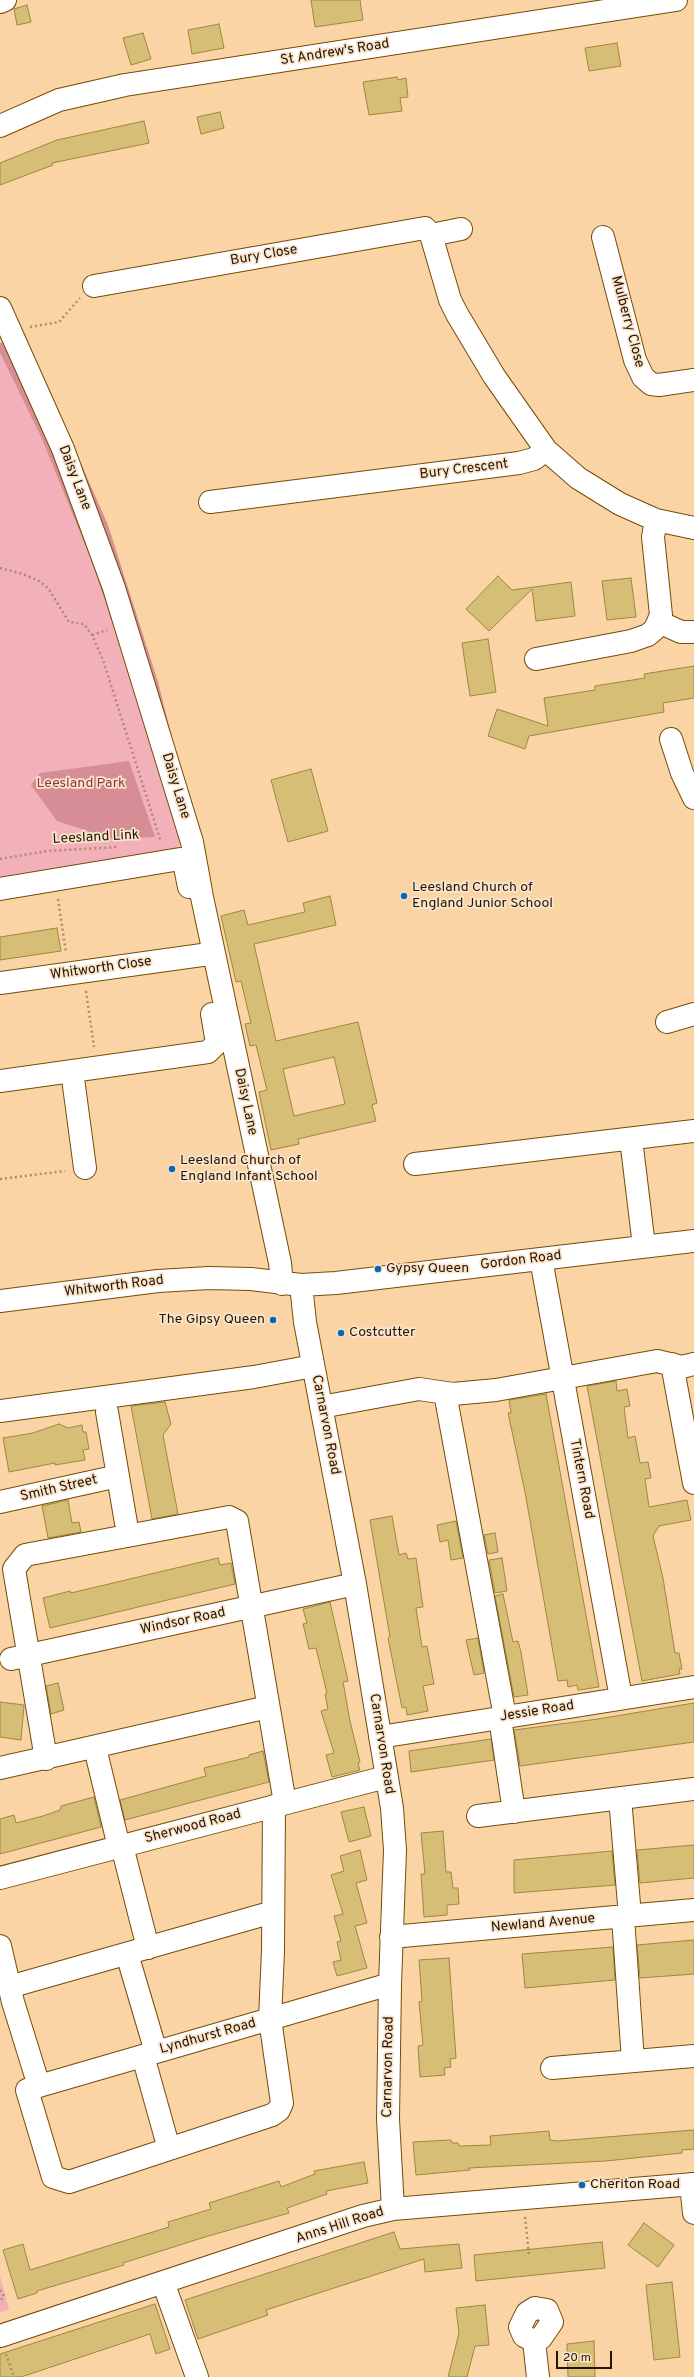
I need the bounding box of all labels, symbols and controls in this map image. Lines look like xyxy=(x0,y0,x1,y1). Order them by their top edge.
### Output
street label: St Andrew's Road xyxy=(279,36,391,70)
street label: Bury Close xyxy=(229,242,299,270)
street label: Mulberry Close xyxy=(607,274,647,370)
street label: Daisy Lane xyxy=(54,443,94,513)
street label: Bury Crescent xyxy=(419,456,509,484)
street label: Daisy Lane xyxy=(157,751,193,821)
park label: Leesland Park xyxy=(37,776,125,792)
street label: Leesland Link xyxy=(52,827,140,849)
place label: Leesland Church of England Junior School xyxy=(412,880,553,912)
marker: Leesland Church of England Junior School xyxy=(399,891,409,901)
street label: Whitworth Close xyxy=(49,954,153,984)
street label: Daisy Lane xyxy=(230,1067,260,1137)
place label: Leesland Church of England Infant School xyxy=(180,1153,318,1186)
marker: Leesland Church of England Infant School xyxy=(167,1164,177,1174)
street label: Gordon Road xyxy=(479,1248,563,1274)
place label: Gypsy Queen xyxy=(386,1261,469,1277)
marker: Gypsy Queen xyxy=(373,1264,383,1274)
street label: Whitworth Road xyxy=(63,1273,165,1301)
place label: The Gipsy Queen xyxy=(159,1312,265,1328)
marker: The Gipsy Queen xyxy=(268,1315,278,1325)
place label: Costcutter xyxy=(349,1325,415,1341)
marker: Costcutter xyxy=(336,1328,346,1338)
street label: Carnarvon Road xyxy=(307,1374,343,1476)
street label: Tintern Road xyxy=(565,1438,597,1520)
street label: Smith Street xyxy=(19,1472,99,1506)
street label: Windsor Road xyxy=(139,1605,227,1639)
street label: Carnarvon Road xyxy=(365,1693,397,1795)
street label: Jessie Road xyxy=(499,1698,575,1726)
street label: Sherwood Road xyxy=(143,1806,243,1848)
street label: Newland Avenue xyxy=(490,1911,596,1937)
street label: Lyndhurst Road xyxy=(158,2015,258,2059)
street label: Carnarvon Road xyxy=(380,2016,398,2118)
place label: Cheriton Road xyxy=(590,2177,680,2193)
marker: Cheriton Road xyxy=(577,2180,587,2190)
street label: Anns Hill Road xyxy=(294,2204,386,2248)
scale bar xyxy=(558,2343,614,2369)
text: 20 m xyxy=(563,2350,591,2366)

